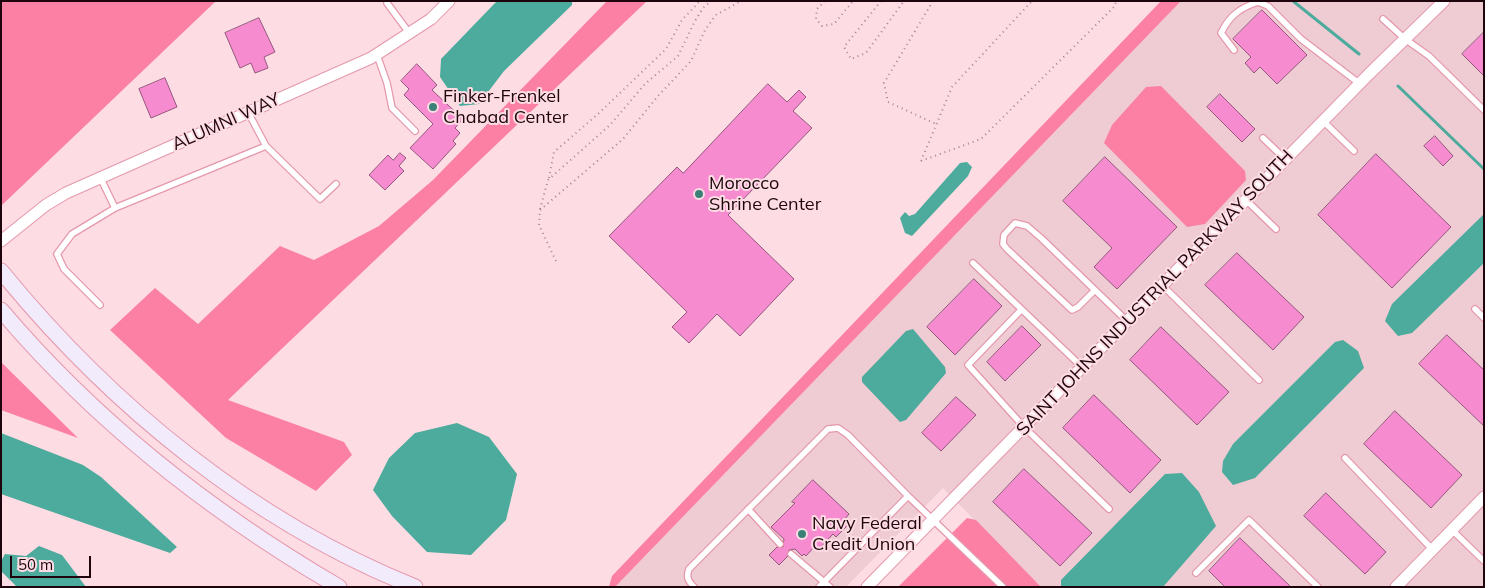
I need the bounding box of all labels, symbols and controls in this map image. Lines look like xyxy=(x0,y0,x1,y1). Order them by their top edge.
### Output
place label: Finker-Frenkel Chabad Center xyxy=(443,86,568,128)
street label: ALUMNI WAY xyxy=(169,89,283,155)
marker: Finker-Frenkel Chabad Center xyxy=(427,101,439,113)
street label: SAINT JOHNS INDUSTRIAL PARKWAY SOUTH xyxy=(1012,145,1298,441)
place label: Morocco Shrine Center xyxy=(709,173,821,215)
marker: Morocco Shrine Center xyxy=(693,188,705,200)
place label: Navy Federal Credit Union xyxy=(812,513,922,556)
marker: Navy Federal Credit Union xyxy=(796,528,808,540)
scale bar xyxy=(12,546,94,578)
text: 50 m xyxy=(18,555,53,574)

